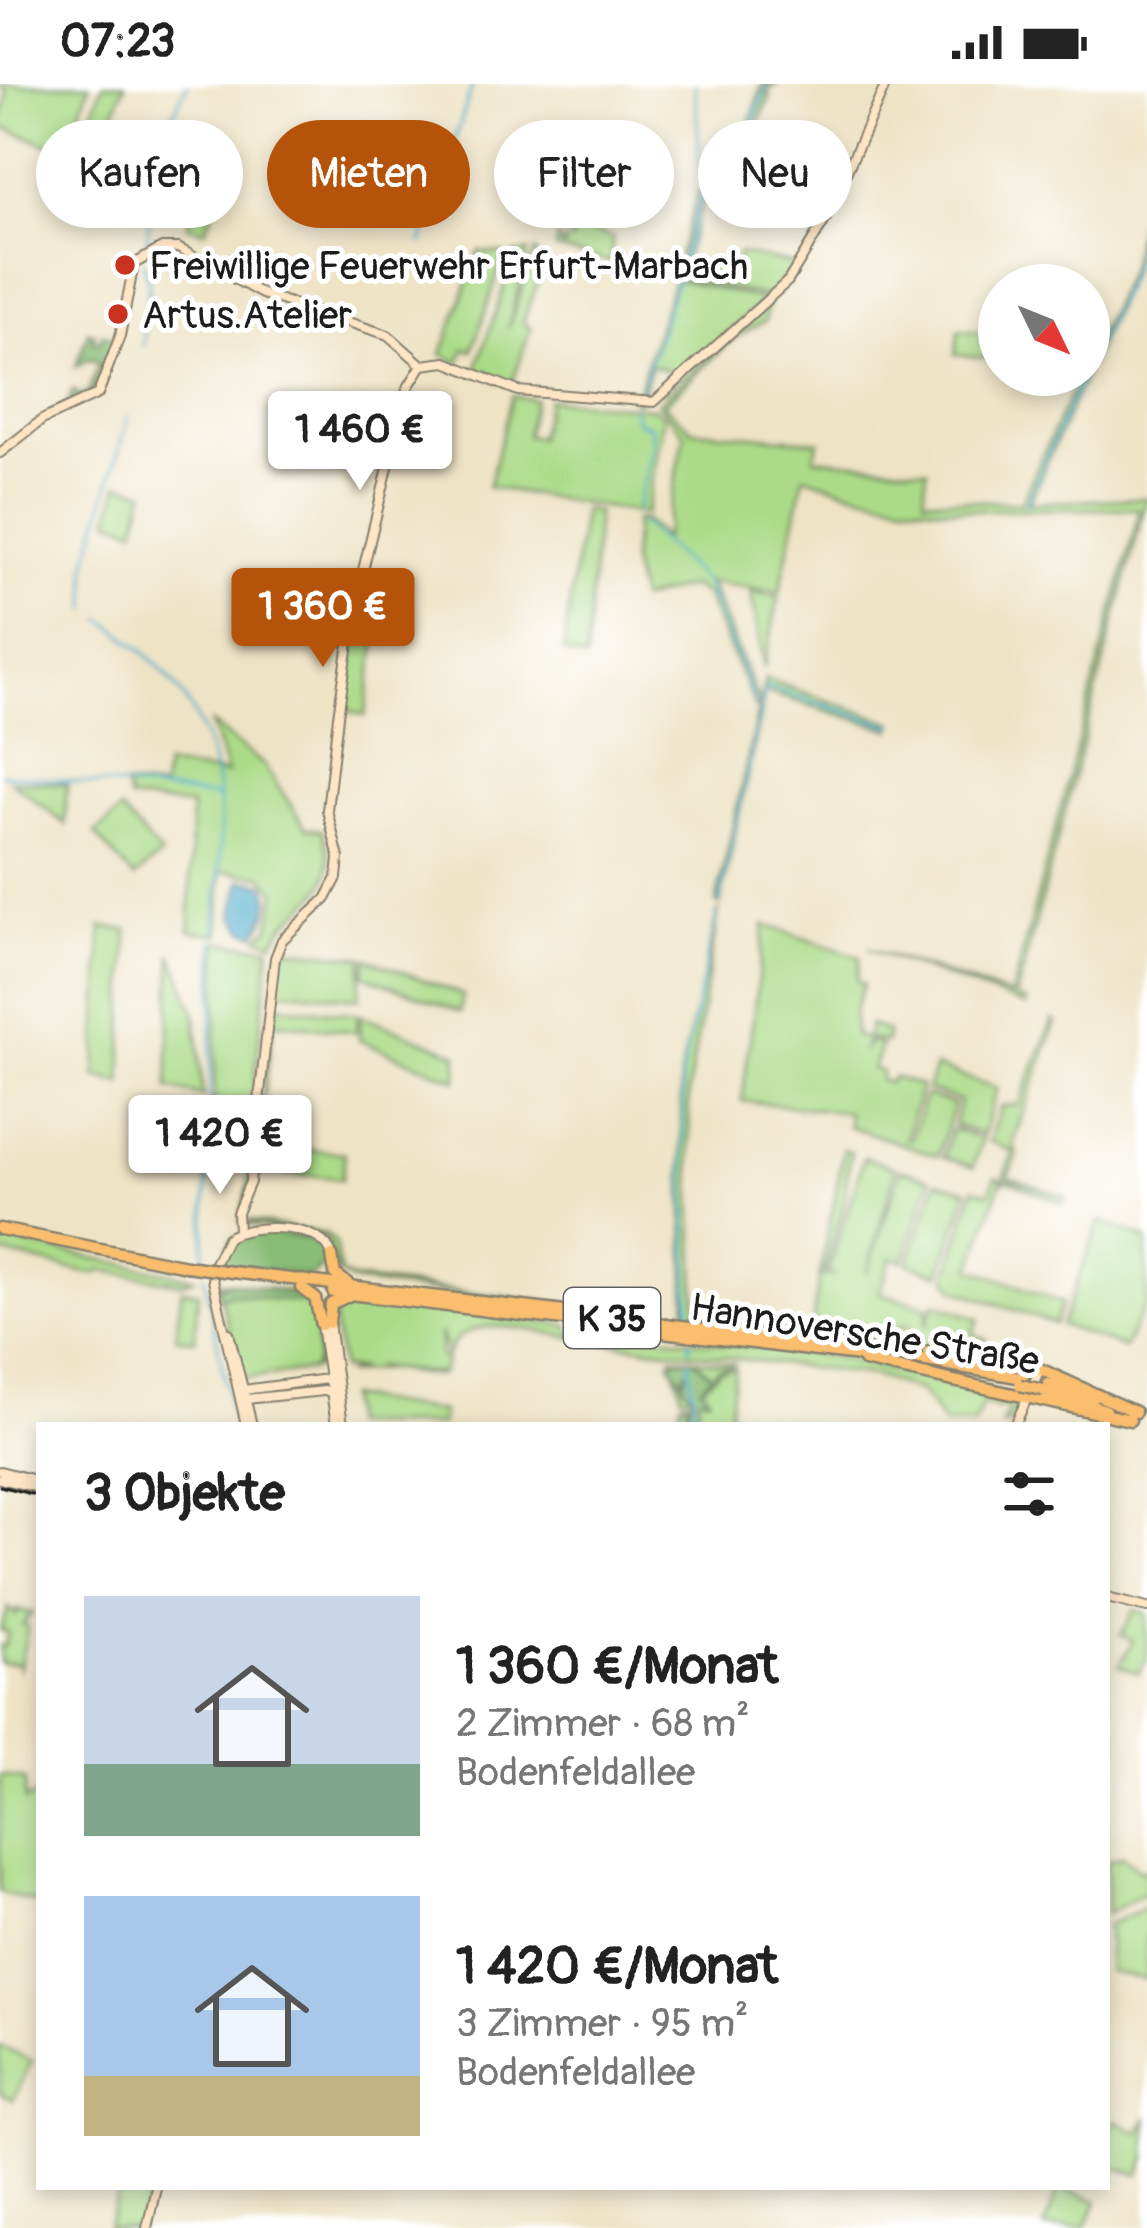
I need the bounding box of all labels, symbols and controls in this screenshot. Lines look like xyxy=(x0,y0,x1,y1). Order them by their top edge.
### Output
text: 07:23 xyxy=(60,14,175,70)
chip: Kaufen xyxy=(36,120,243,228)
chip: Mieten xyxy=(267,120,470,228)
chip: Filter xyxy=(494,120,674,228)
chip: Neu xyxy=(698,120,852,228)
place label: Freiwillige Feuerwehr Erfurt-Marbach xyxy=(149,242,748,291)
marker: Freiwillige Feuerwehr Erfurt-Marbach xyxy=(112,252,138,278)
north arrow xyxy=(978,264,1110,396)
map controls xyxy=(978,264,1110,396)
place label: Artus.Atelier xyxy=(142,291,352,340)
marker: Artus.Atelier xyxy=(105,301,131,327)
pin: 1 460 € xyxy=(249,391,471,493)
text: 1 460 € xyxy=(295,405,425,454)
pin: 1 360 € xyxy=(212,568,434,670)
text: 1 360 € xyxy=(258,582,388,631)
pin: 1 420 € xyxy=(109,1095,331,1197)
text: 1 420 € xyxy=(156,1109,284,1158)
street label: Hannoversche Straße xyxy=(687,1283,1043,1386)
road number: K 35 xyxy=(564,1288,660,1348)
icon: filters xyxy=(996,1461,1062,1527)
text: 3 Objekte xyxy=(84,1462,285,1526)
text: 1 360 €/Monat xyxy=(456,1635,778,1699)
icon: home xyxy=(180,1644,324,1788)
text: 2 Zimmer · 68 m² xyxy=(456,1699,750,1748)
text: Bodenfeldallee xyxy=(456,1748,695,1797)
text: 1 420 €/Monat xyxy=(456,1935,778,1999)
icon: home xyxy=(180,1944,324,2088)
text: 3 Zimmer · 95 m² xyxy=(456,1999,748,2048)
text: Bodenfeldallee xyxy=(456,2048,695,2097)

